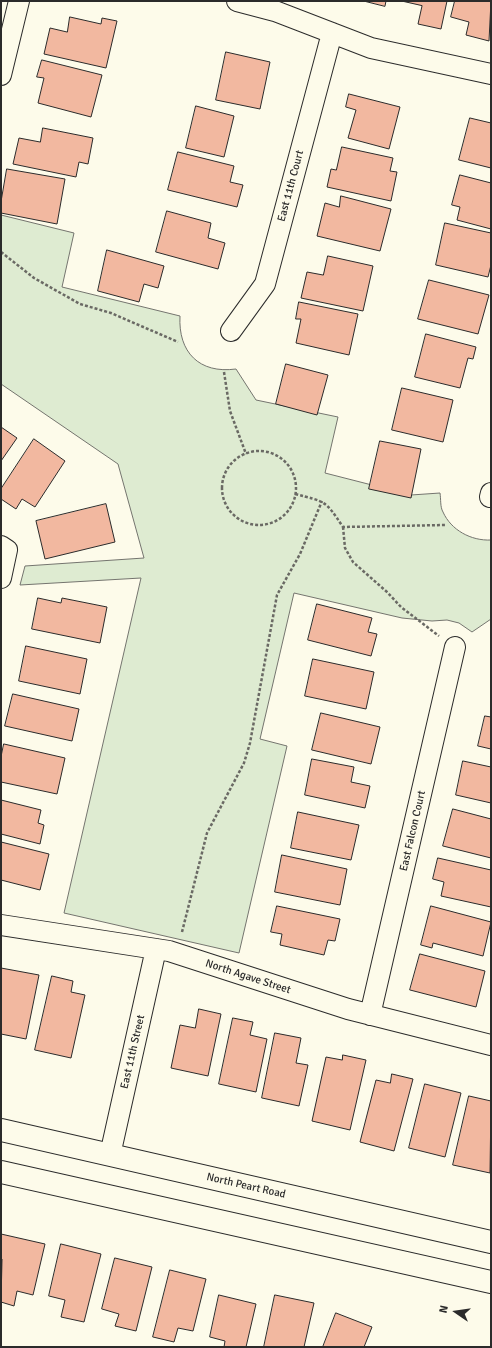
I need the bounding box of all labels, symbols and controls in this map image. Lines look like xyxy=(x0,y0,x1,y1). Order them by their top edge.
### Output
street label: East 11th Court xyxy=(275,149,307,223)
street label: East Falcon Court xyxy=(397,789,429,873)
street label: North Agave Street xyxy=(204,957,292,997)
street label: East 11th Street xyxy=(118,1014,148,1090)
street label: North Peart Road xyxy=(205,1170,287,1202)
north arrow xyxy=(436,1292,476,1332)
text: N xyxy=(437,1304,451,1314)

